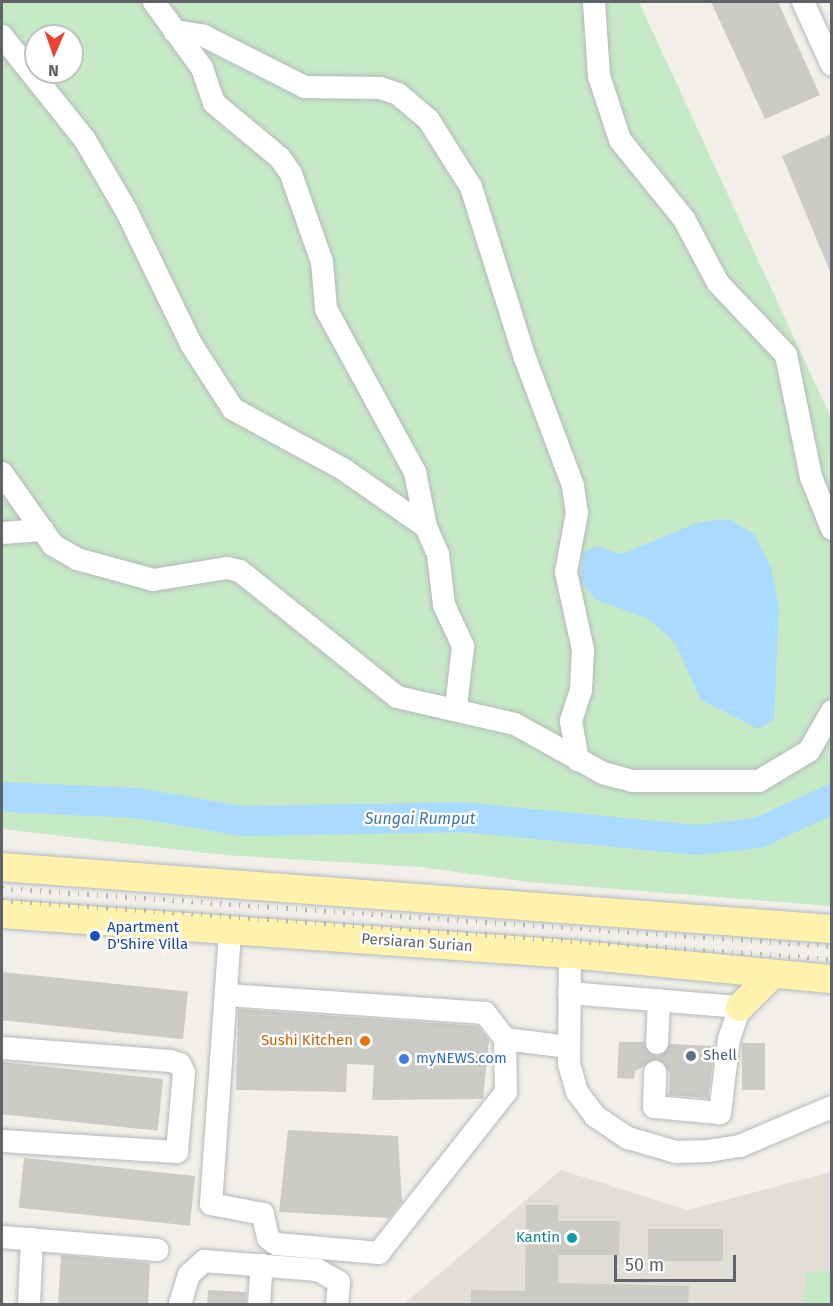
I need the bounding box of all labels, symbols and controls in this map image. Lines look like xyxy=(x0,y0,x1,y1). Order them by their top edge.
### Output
north arrow xyxy=(24,24,84,84)
text: N xyxy=(48,61,59,80)
water label: Sungai Rumput xyxy=(365,809,475,829)
place label: Apartment D'Shire Villa xyxy=(107,918,188,953)
marker: Apartment D'Shire Villa xyxy=(88,929,102,943)
street label: Persiaran Surian xyxy=(361,930,473,956)
place label: Sushi Kitchen xyxy=(261,1032,353,1050)
marker: Sushi Kitchen xyxy=(358,1034,372,1048)
place label: Shell xyxy=(703,1047,737,1065)
marker: Shell xyxy=(684,1049,698,1063)
place label: myNEWS.com xyxy=(416,1050,507,1068)
marker: myNEWS.com xyxy=(397,1052,411,1066)
place label: Kantin xyxy=(516,1229,560,1247)
marker: Kantin xyxy=(565,1231,579,1245)
scale bar xyxy=(617,1243,738,1281)
text: 50 m xyxy=(625,1254,664,1276)

